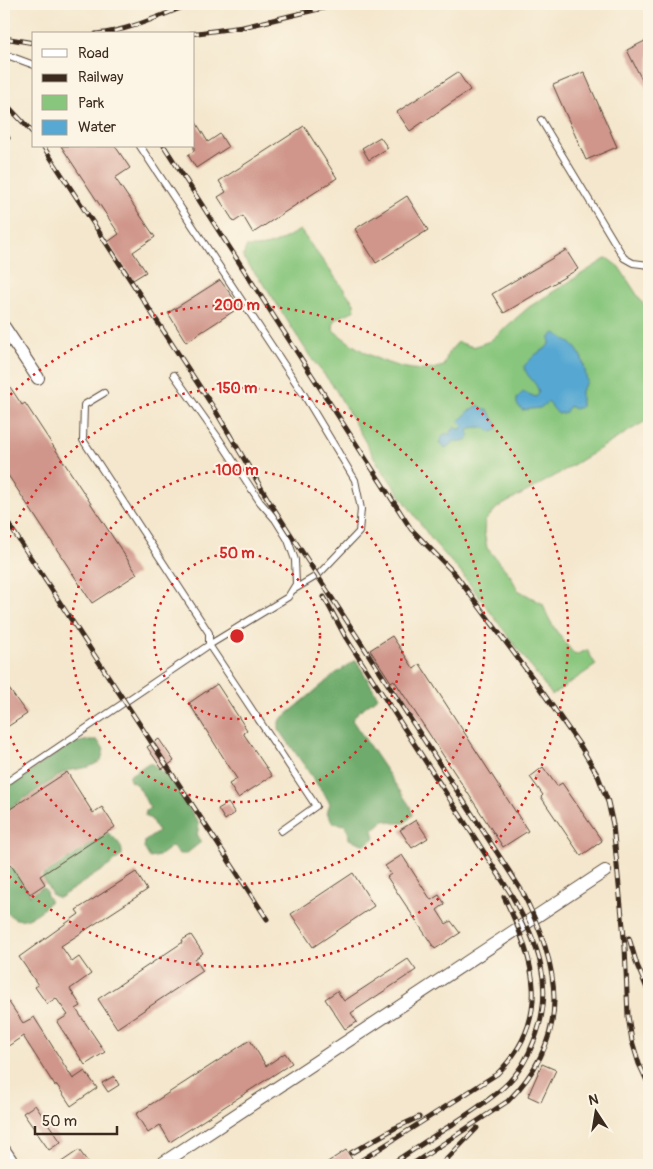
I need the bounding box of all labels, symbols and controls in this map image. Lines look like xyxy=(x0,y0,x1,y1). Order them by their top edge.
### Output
legend xyxy=(32,32,195,148)
text: Road xyxy=(78,44,109,63)
text: Railway xyxy=(78,68,124,87)
text: Park xyxy=(78,94,105,113)
text: Water xyxy=(78,118,117,137)
text: 200 m xyxy=(214,296,260,315)
text: 150 m xyxy=(217,379,257,398)
text: 100 m xyxy=(216,461,258,480)
text: 50 m xyxy=(220,544,254,563)
centre of rings xyxy=(228,627,246,645)
north arrow xyxy=(570,1086,620,1136)
text: N xyxy=(587,1090,600,1109)
scale bar xyxy=(35,1104,118,1136)
text: 50 m xyxy=(42,1112,77,1131)

